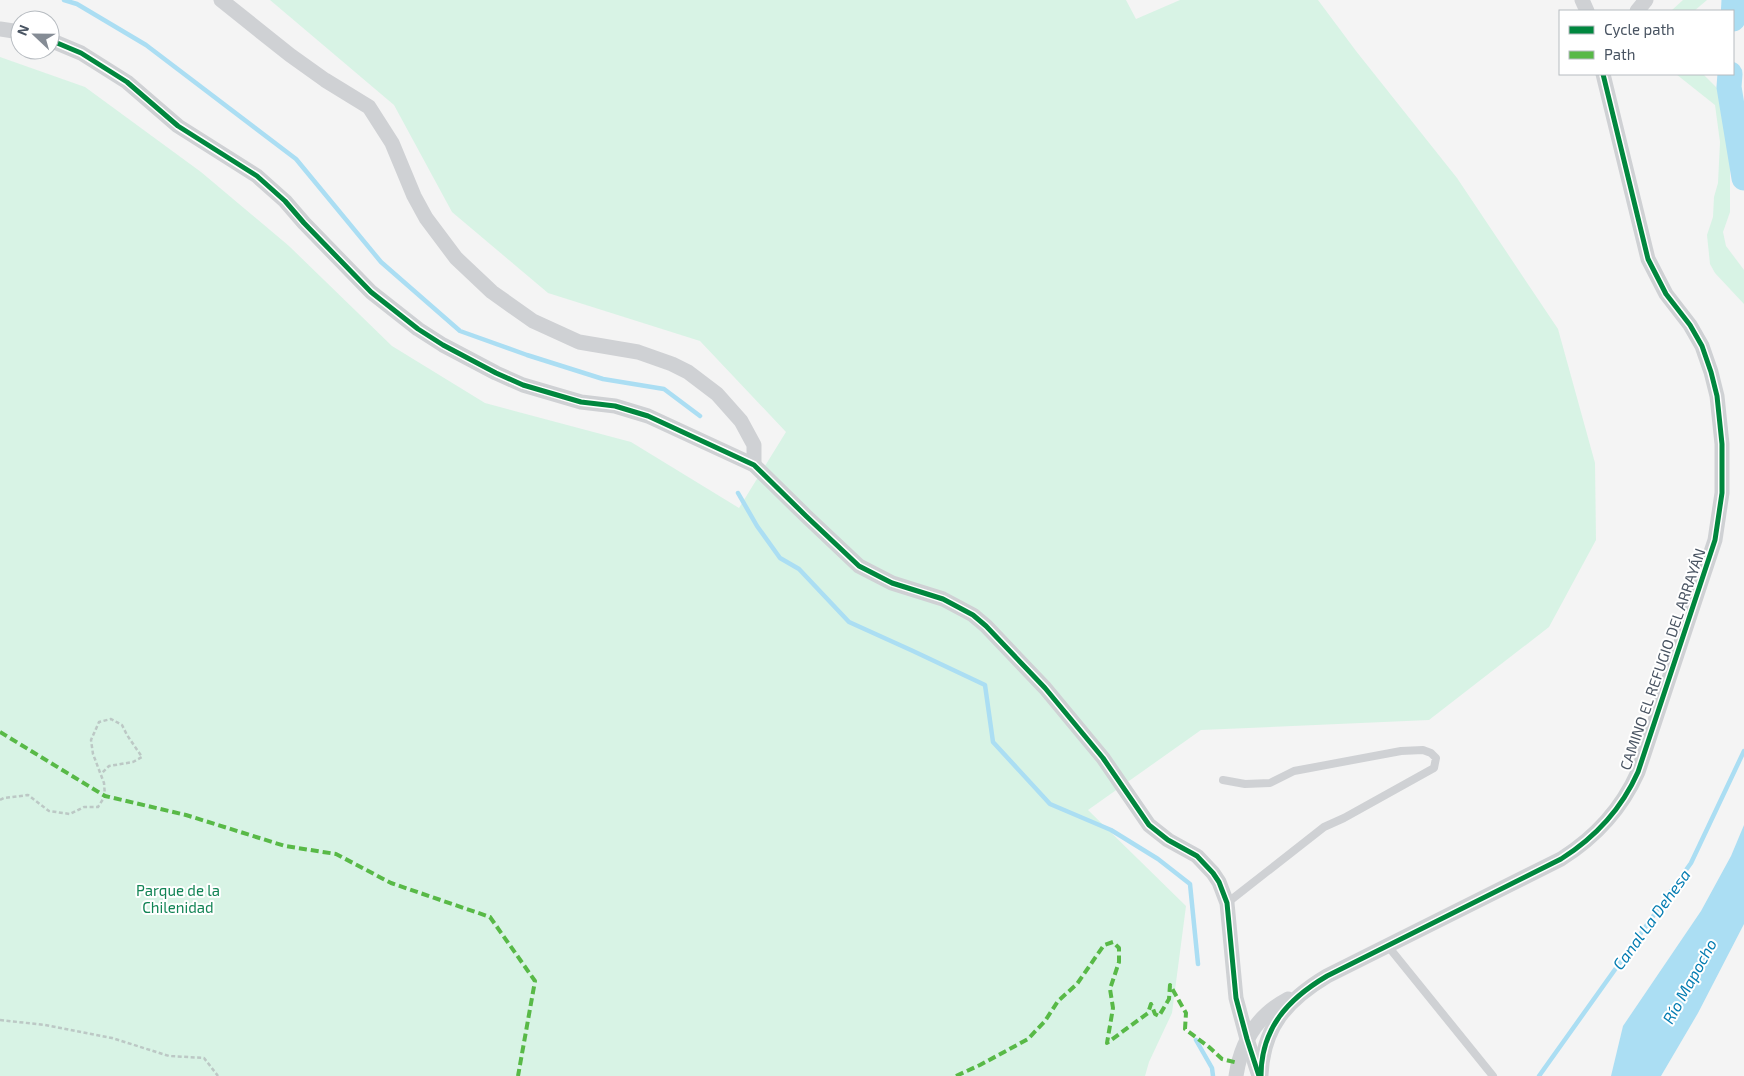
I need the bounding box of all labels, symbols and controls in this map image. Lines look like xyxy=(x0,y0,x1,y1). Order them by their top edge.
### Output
north arrow xyxy=(10,10,60,60)
legend xyxy=(1559,10,1734,75)
text: Cycle path xyxy=(1604,20,1675,38)
text: N xyxy=(13,22,32,38)
text: Path xyxy=(1604,45,1635,63)
street label: CAMINO EL REFUGIO DEL ARRAYÁN xyxy=(1616,546,1708,772)
water label: Canal La Dehesa xyxy=(1608,865,1694,973)
park label: Parque de la Chilenidad xyxy=(136,881,220,916)
water label: Río Mapocho xyxy=(1658,935,1720,1027)

